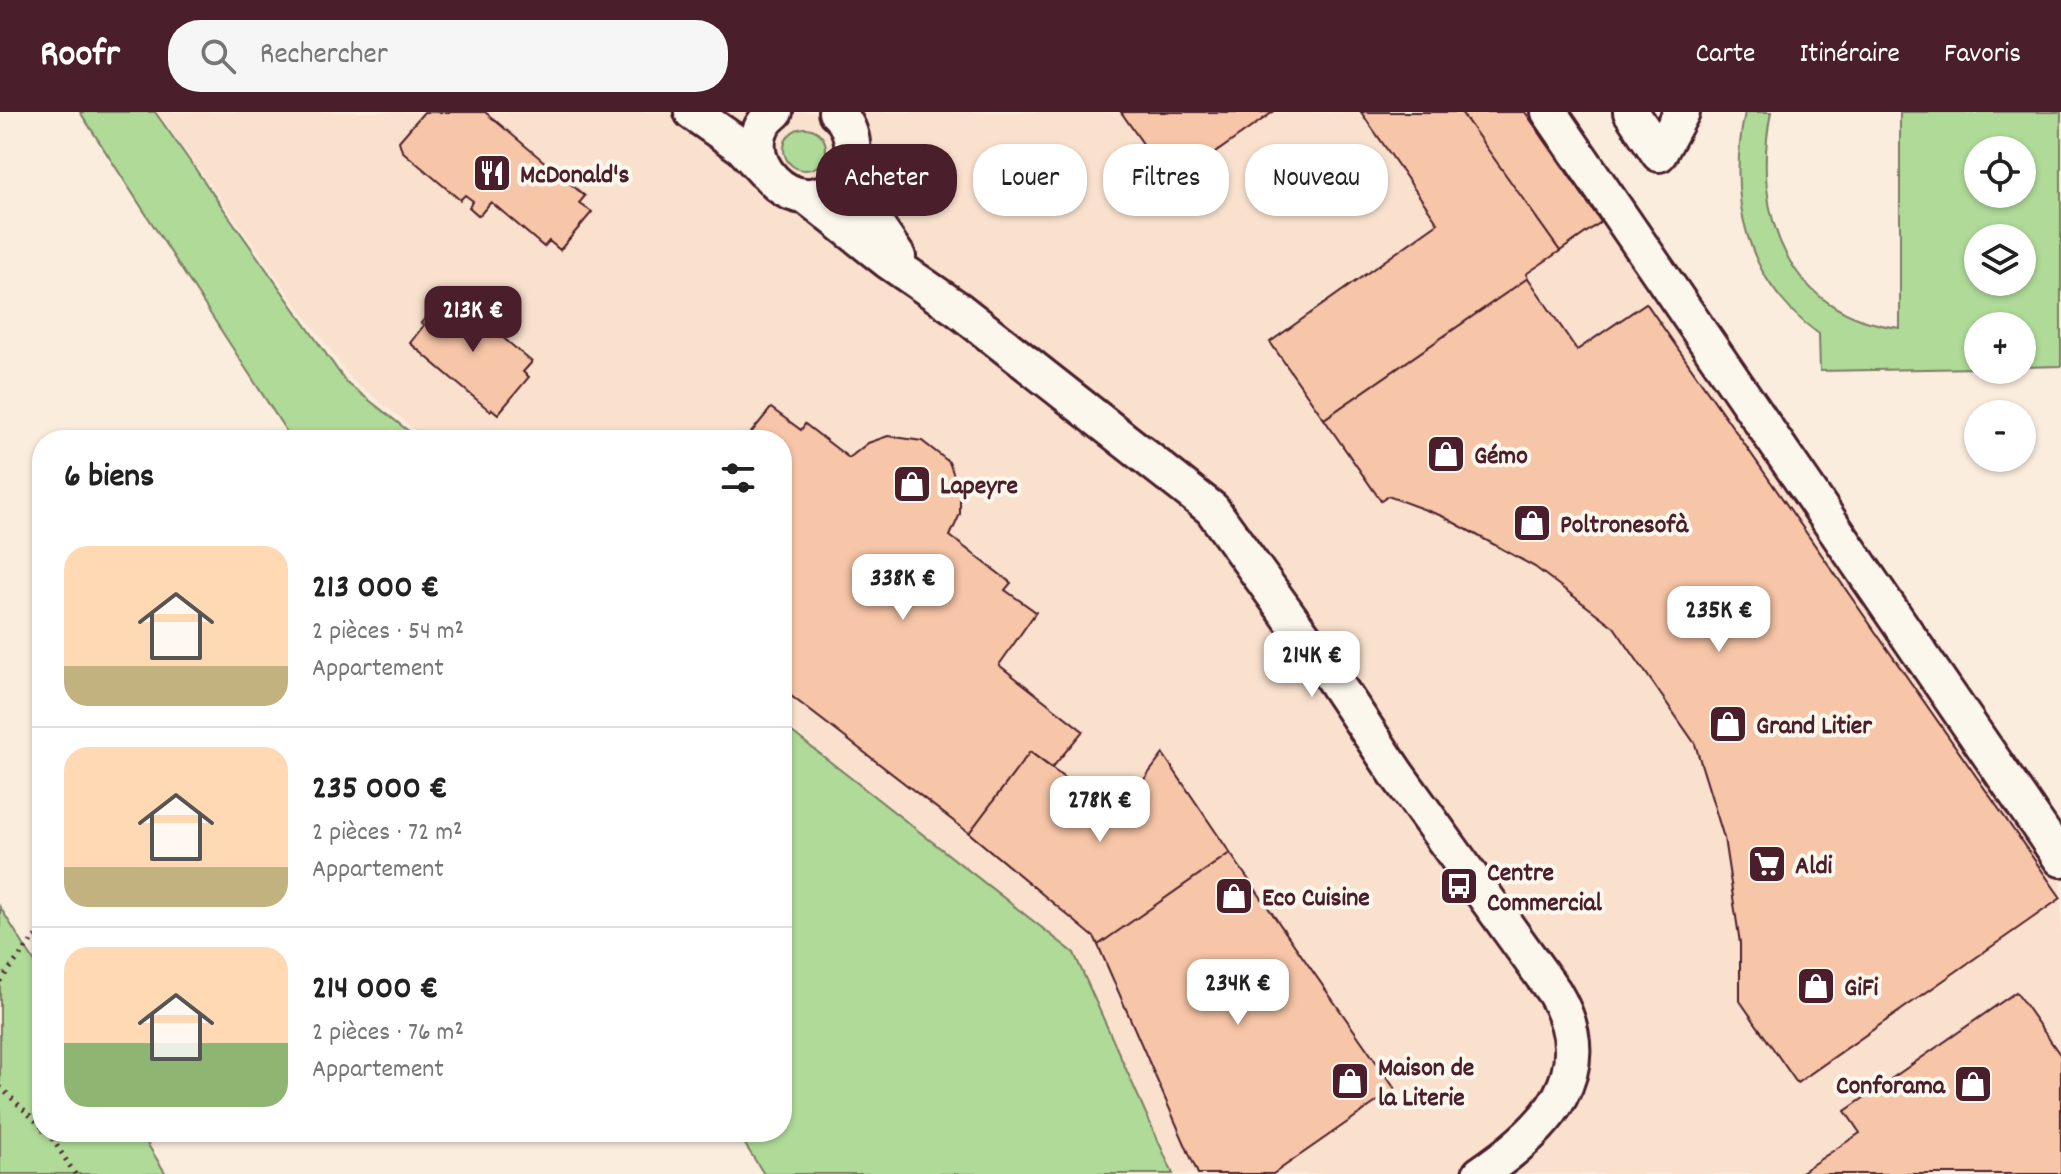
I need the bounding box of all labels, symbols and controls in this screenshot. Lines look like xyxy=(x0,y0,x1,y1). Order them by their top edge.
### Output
search box xyxy=(168,20,728,92)
text: Roofr xyxy=(40,29,120,84)
icon: search xyxy=(196,34,240,78)
text: Rechercher xyxy=(260,35,388,78)
text: Carte xyxy=(1695,36,1755,76)
text: Itinéraire xyxy=(1799,36,1900,76)
text: Favoris xyxy=(1944,36,2021,76)
map controls xyxy=(1964,136,2036,472)
button: locate xyxy=(1964,136,2036,208)
chip: Acheter xyxy=(816,144,957,216)
chip: Louer xyxy=(973,144,1087,216)
chip: Filtres xyxy=(1103,144,1229,216)
chip: Nouveau xyxy=(1245,144,1388,216)
restaurant icon: McDonald's xyxy=(471,152,513,194)
place label: McDonald's xyxy=(520,158,629,195)
button: layers xyxy=(1964,224,2036,296)
pin: 213K € xyxy=(408,286,538,354)
text: 213K € xyxy=(442,293,504,330)
button: + xyxy=(1964,312,2036,384)
button: − xyxy=(1964,400,2036,472)
shop icon: Gémo xyxy=(1425,433,1467,475)
place label: Gémo xyxy=(1474,439,1528,476)
text: 6 biens xyxy=(64,454,154,503)
icon: filters xyxy=(716,456,760,500)
shop icon: Lapeyre xyxy=(891,463,933,505)
place label: Lapeyre xyxy=(940,469,1018,506)
shop icon: Poltronesofà xyxy=(1511,502,1553,544)
place label: Poltronesofà xyxy=(1560,508,1689,545)
pin: 338K € xyxy=(838,554,968,622)
text: 338K € xyxy=(870,561,936,598)
text: 213 000 € xyxy=(312,565,440,614)
icon: home xyxy=(128,578,224,674)
pin: 235K € xyxy=(1654,586,1784,654)
text: 235K € xyxy=(1685,593,1753,630)
text: 2 pièces · 54 m² xyxy=(312,614,464,651)
pin: 214K € xyxy=(1247,631,1377,699)
text: 214K € xyxy=(1282,638,1342,675)
text: Appartement xyxy=(312,651,444,688)
shop icon: Grand Litier xyxy=(1707,703,1749,745)
place label: Grand Litier xyxy=(1756,709,1872,746)
text: 235 000 € xyxy=(312,766,448,815)
pin: 278K € xyxy=(1035,776,1165,844)
icon: home xyxy=(128,779,224,875)
text: 278K € xyxy=(1068,783,1132,820)
text: 2 pièces · 72 m² xyxy=(312,815,463,852)
supermarket icon: Aldi xyxy=(1746,843,1788,885)
place label: Aldi xyxy=(1795,849,1833,886)
text: Appartement xyxy=(312,852,444,889)
place label: Centre Commercial xyxy=(1487,856,1603,923)
bus stop icon: Centre Commercial xyxy=(1438,865,1480,907)
shop icon: Eco Cuisine xyxy=(1213,875,1255,917)
place label: Eco Cuisine xyxy=(1262,881,1370,918)
pin: 234K € xyxy=(1173,959,1303,1027)
shop icon: GiFi xyxy=(1795,965,1837,1007)
text: 214 000 € xyxy=(312,966,439,1015)
text: 234K € xyxy=(1205,966,1271,1003)
place label: GiFi xyxy=(1844,971,1878,1008)
icon: home xyxy=(128,979,224,1075)
text: 2 pièces · 76 m² xyxy=(312,1015,464,1052)
place label: Maison de la Literie xyxy=(1378,1051,1474,1118)
text: Appartement xyxy=(312,1052,444,1089)
shop icon: Maison de la Literie xyxy=(1329,1060,1371,1102)
shop icon: Conforama xyxy=(1952,1063,1994,1105)
place label: Conforama xyxy=(1836,1069,1946,1106)

